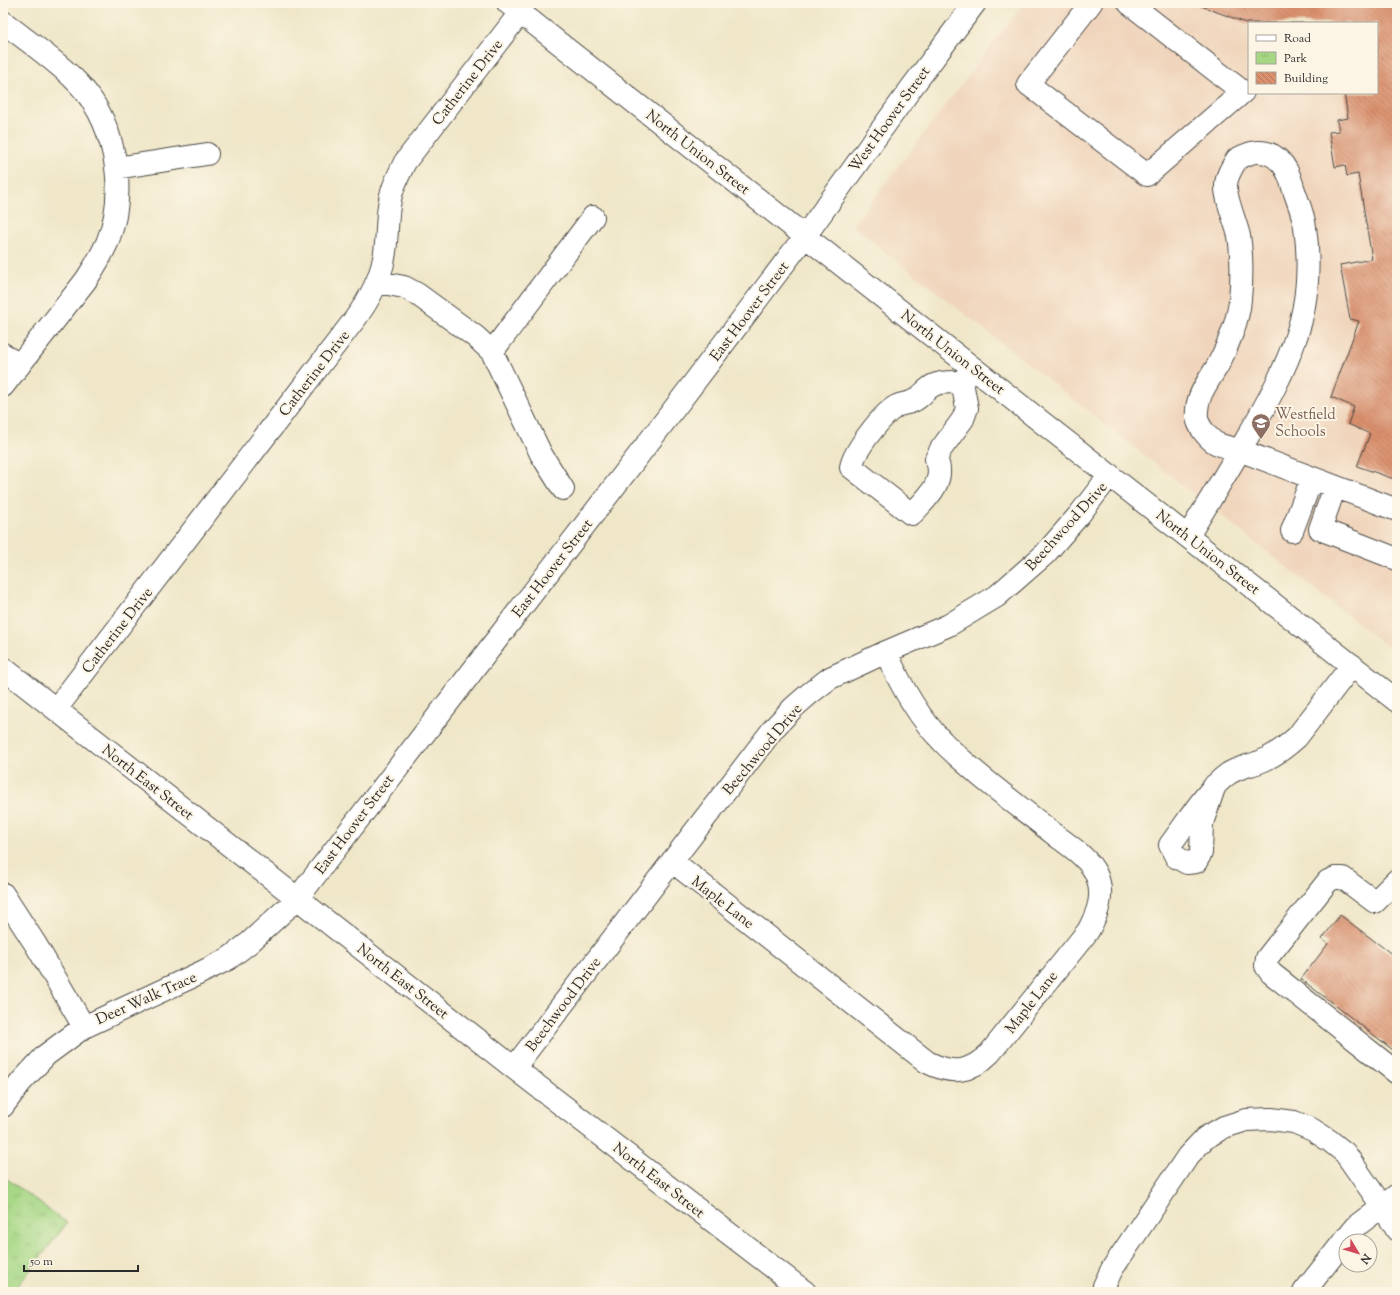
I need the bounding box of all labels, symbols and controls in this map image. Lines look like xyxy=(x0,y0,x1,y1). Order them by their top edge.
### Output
legend xyxy=(1248,22,1378,94)
text: Road xyxy=(1284,30,1311,48)
street label: Catherine Drive xyxy=(428,35,509,130)
text: Park xyxy=(1284,50,1307,68)
street label: West Hoover Street xyxy=(845,63,936,177)
text: Building xyxy=(1284,70,1328,88)
street label: North Union Street xyxy=(641,106,754,201)
street label: East Hoover Street xyxy=(706,258,795,366)
street label: North Union Street xyxy=(896,306,1009,401)
street label: Catherine Drive xyxy=(275,326,356,421)
place label: Westfield Schools xyxy=(1275,405,1336,443)
school or university icon: Westfield Schools xyxy=(1250,412,1272,440)
street label: Beechwood Drive xyxy=(1021,478,1113,576)
street label: North Union Street xyxy=(1151,506,1264,601)
street label: East Hoover Street xyxy=(508,515,598,623)
street label: Catherine Drive xyxy=(78,583,159,678)
street label: Beechwood Drive xyxy=(719,700,808,800)
street label: North East Street xyxy=(97,741,198,826)
street label: East Hoover Street xyxy=(311,771,400,879)
street label: Maple Lane xyxy=(686,872,758,934)
street label: North East Street xyxy=(352,940,453,1025)
street label: Beechwood Drive xyxy=(522,953,607,1057)
street label: Maple Lane xyxy=(1001,967,1063,1039)
street label: Deer Walk Trace xyxy=(93,968,200,1031)
street label: North East Street xyxy=(608,1139,709,1224)
north arrow xyxy=(1338,1233,1378,1273)
scale bar xyxy=(24,1247,138,1273)
text: N xyxy=(1356,1249,1375,1267)
text: 50 m xyxy=(29,1253,53,1271)

